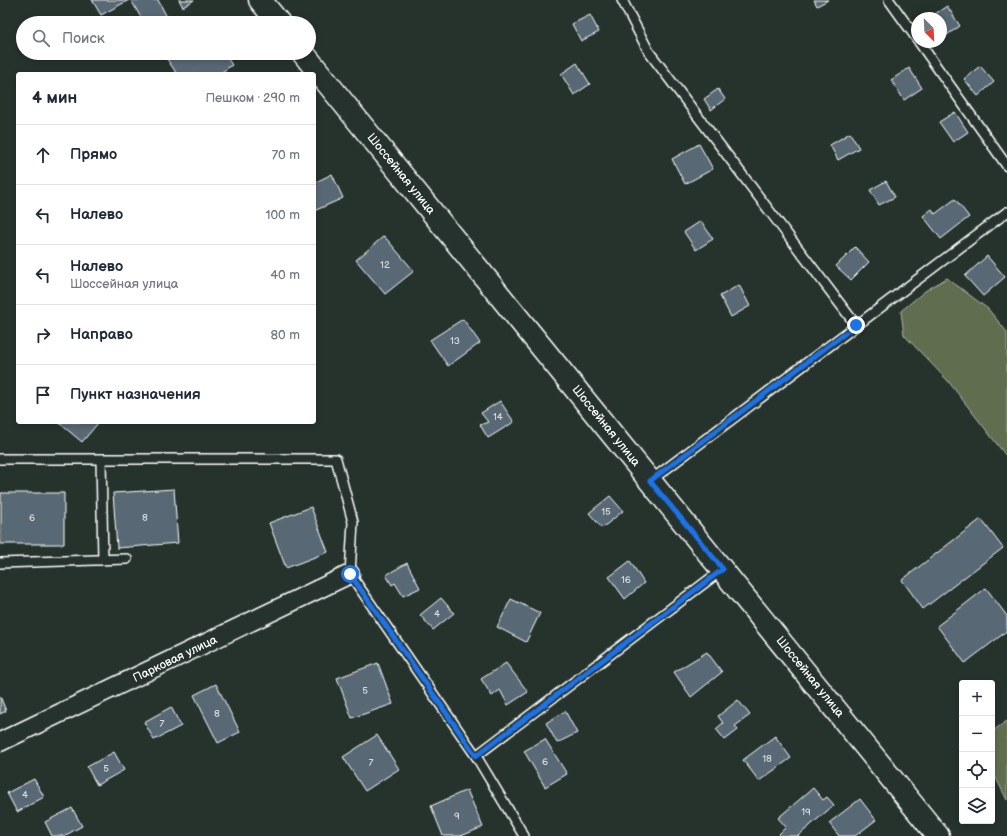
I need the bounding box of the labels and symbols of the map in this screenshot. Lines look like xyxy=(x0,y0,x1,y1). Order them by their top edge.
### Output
north arrow xyxy=(911,12,947,48)
street label: Шоссейная улица xyxy=(364,130,438,218)
house number: 12 xyxy=(380,259,390,271)
route end xyxy=(847,316,865,334)
house number: 13 xyxy=(450,335,460,347)
street label: Шоссейная улица xyxy=(569,382,643,470)
house number: 14 xyxy=(493,411,503,423)
house number: 15 xyxy=(601,506,611,518)
house number: 6 xyxy=(29,512,35,524)
house number: 8 xyxy=(142,512,148,524)
route start xyxy=(341,565,359,583)
house number: 16 xyxy=(621,574,631,586)
house number: 4 xyxy=(434,608,440,620)
street label: Парковая улица xyxy=(130,632,220,686)
street label: Шоссейная улица xyxy=(773,633,847,721)
house number: 5 xyxy=(362,685,368,697)
house number: 8 xyxy=(214,708,220,720)
house number: 7 xyxy=(160,718,165,730)
house number: 18 xyxy=(762,753,772,765)
house number: 6 xyxy=(542,756,548,768)
house number: 7 xyxy=(369,757,374,769)
house number: 5 xyxy=(103,763,109,775)
house number: 4 xyxy=(22,789,28,801)
house number: 19 xyxy=(801,806,811,818)
house number: 9 xyxy=(454,810,460,822)

